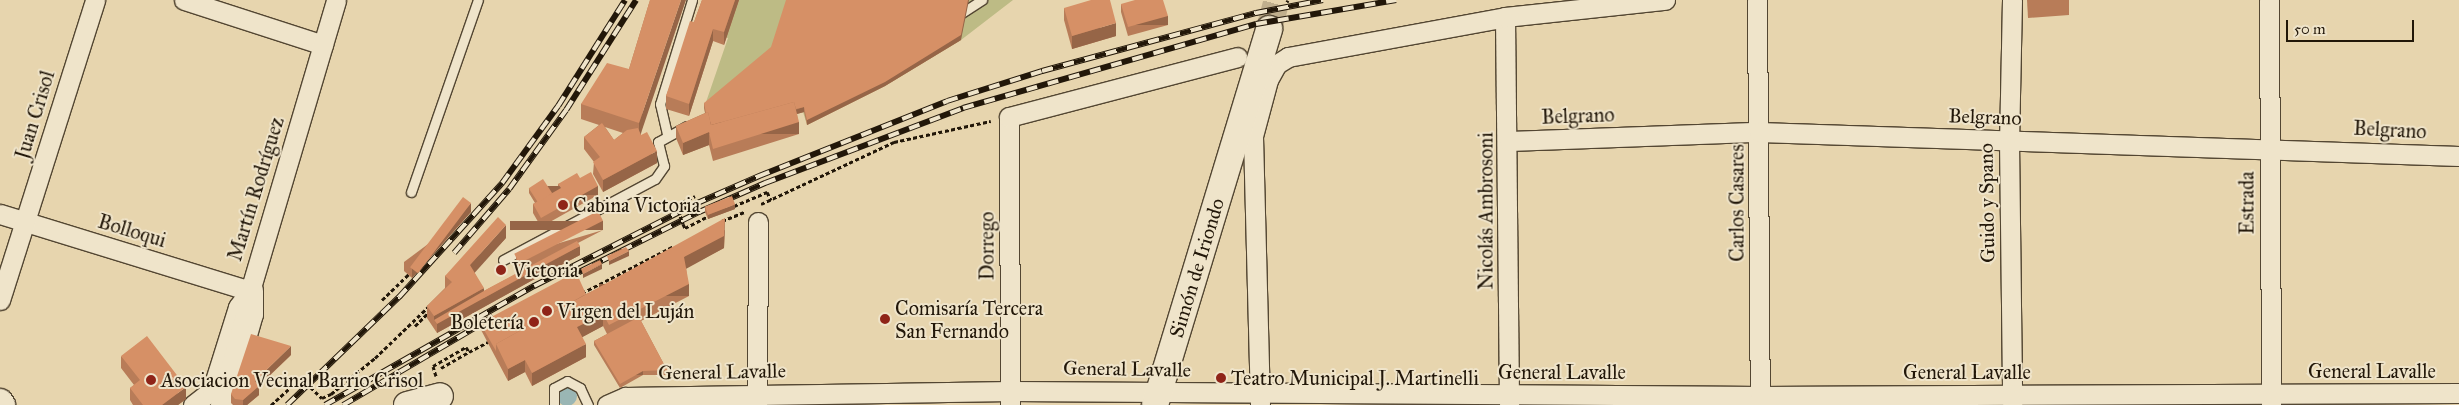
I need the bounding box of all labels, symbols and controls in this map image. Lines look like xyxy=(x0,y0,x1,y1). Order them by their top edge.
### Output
scale bar xyxy=(2289,10,2416,42)
text: 50 m xyxy=(2294,20,2326,38)
street label: Juan Crisol xyxy=(10,68,60,162)
street label: Belgrano xyxy=(1541,103,1615,129)
street label: Belgrano xyxy=(1948,104,2022,130)
street label: Martín Rodríguez xyxy=(223,114,289,264)
street label: Belgrano xyxy=(2353,116,2427,144)
street label: Nicolás Ambrosoni xyxy=(1474,132,1498,290)
street label: Guido y Spano xyxy=(1974,143,2000,263)
street label: Carlos Casares xyxy=(1725,144,1749,262)
street label: Estrada xyxy=(2235,171,2259,235)
place label: Cabina Victoria xyxy=(573,193,700,217)
street label: Simón de Iriondo xyxy=(1164,195,1230,341)
marker: Cabina Victoria xyxy=(557,199,569,211)
street label: Bolloqui xyxy=(95,209,169,253)
street label: Dorrego xyxy=(975,212,999,280)
place label: Victoria xyxy=(512,258,578,282)
marker: Victoria xyxy=(494,263,508,277)
place label: Comisaría Tercera San Fernando xyxy=(895,296,1043,343)
place label: Virgen del Luján xyxy=(557,299,694,323)
marker: Virgen del Luján xyxy=(541,305,553,317)
place label: Boletería xyxy=(450,310,524,334)
marker: Comisaría Tercera San Fernando xyxy=(879,313,891,325)
marker: Boletería xyxy=(528,316,540,328)
street label: General Lavalle xyxy=(1063,356,1191,382)
street label: General Lavalle xyxy=(658,359,786,385)
street label: General Lavalle xyxy=(2308,359,2436,383)
street label: General Lavalle xyxy=(1498,360,1626,384)
street label: General Lavalle xyxy=(1903,360,2031,384)
place label: Teatro Municipal J. Martinelli xyxy=(1231,366,1479,390)
place label: Asociacion Vecinal Barrio Crisol xyxy=(161,368,423,392)
marker: Teatro Municipal J. Martinelli xyxy=(1215,372,1227,384)
marker: Asociacion Vecinal Barrio Crisol xyxy=(145,374,157,386)

